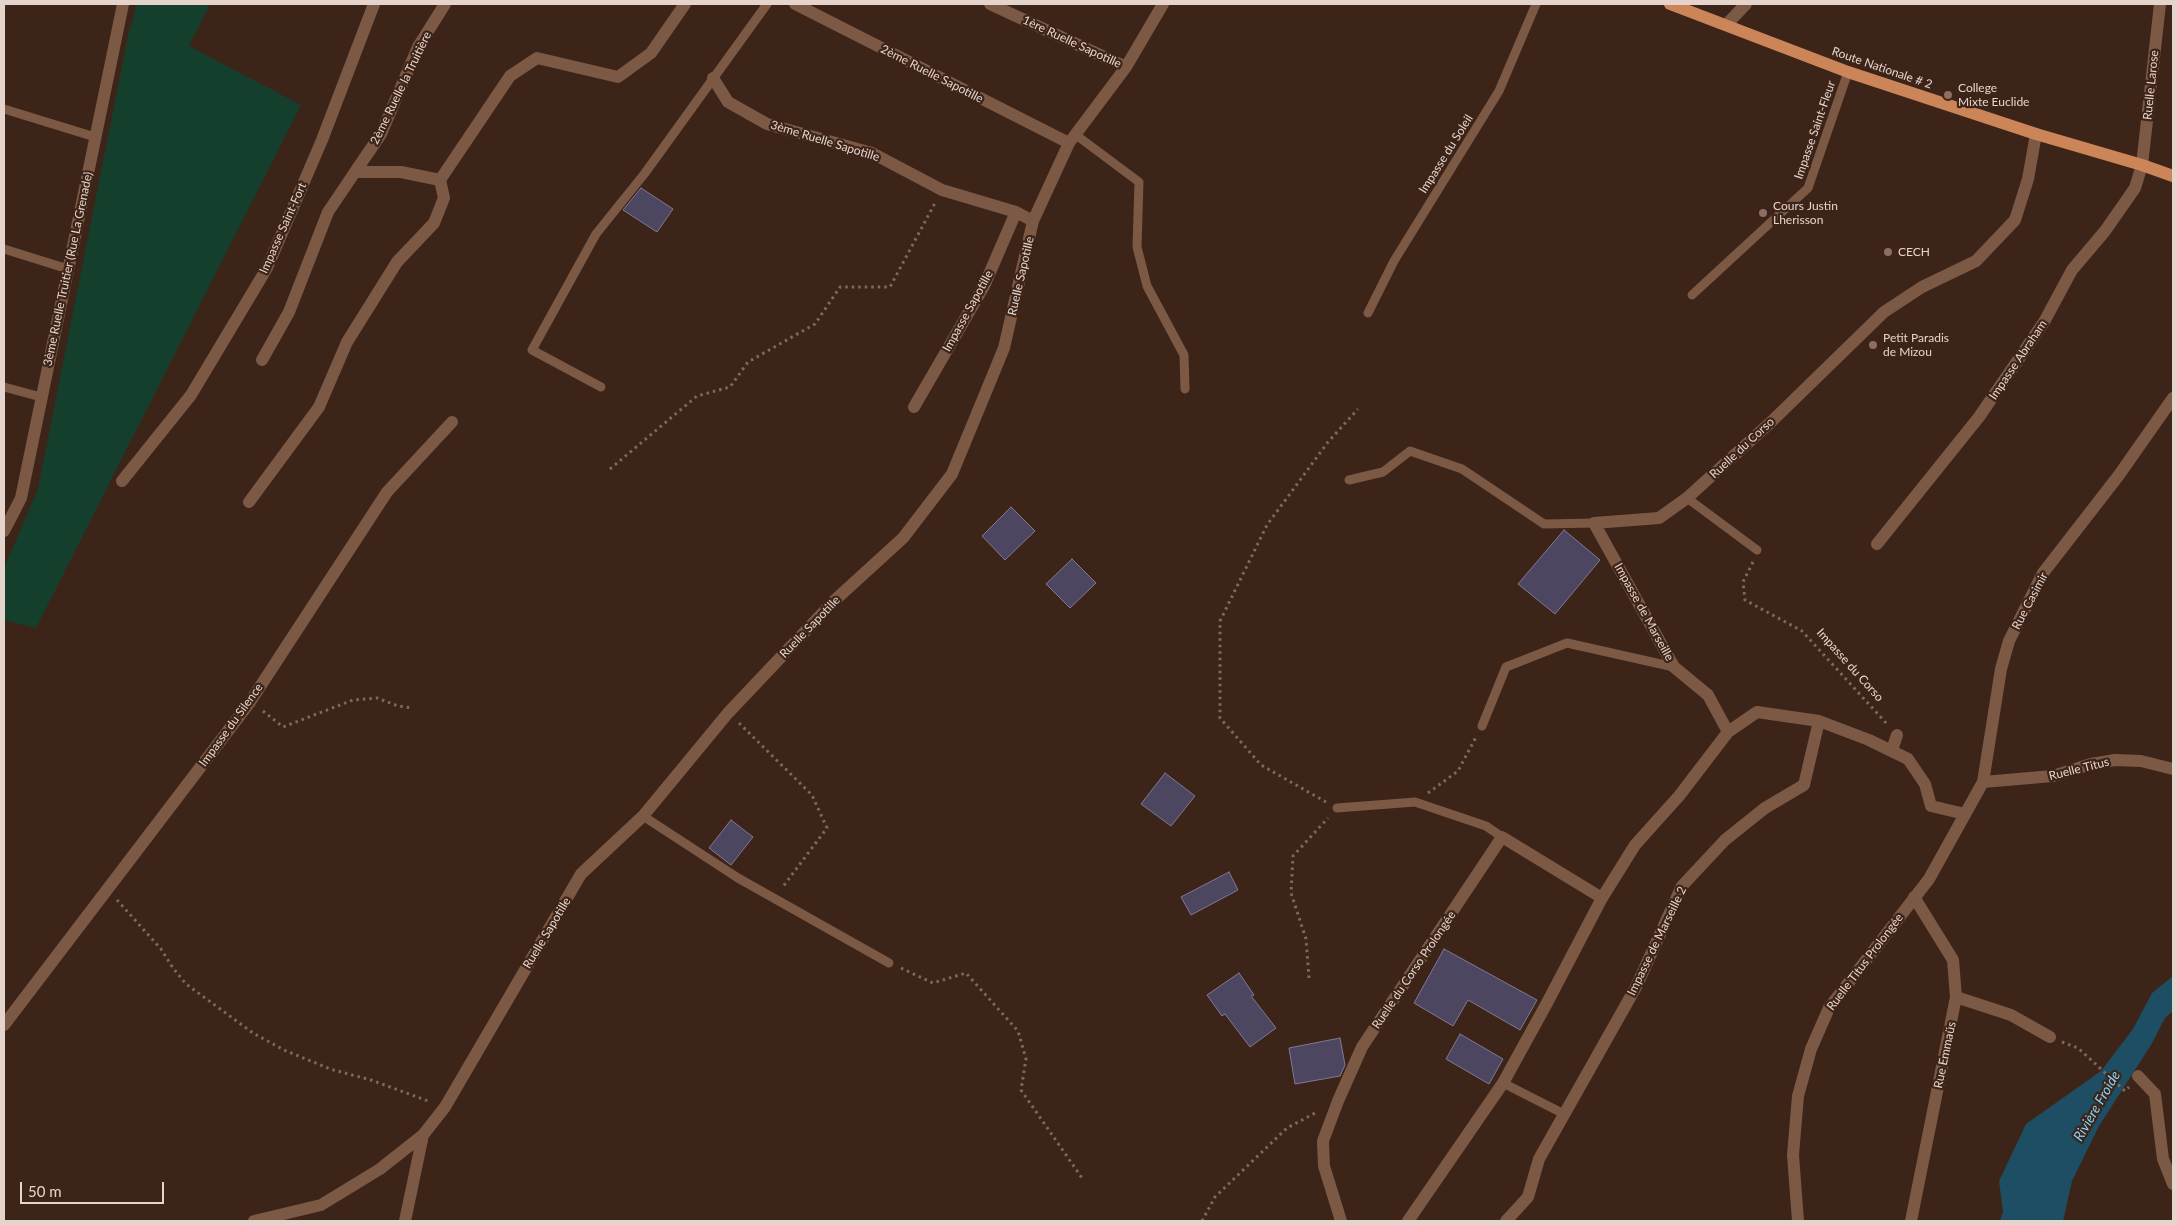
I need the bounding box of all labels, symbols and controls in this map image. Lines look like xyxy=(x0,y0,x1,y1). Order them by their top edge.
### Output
street label: 1ère Ruelle Sapotille xyxy=(1020,13,1124,71)
street label: 2ème Ruelle la Truitière xyxy=(367,29,435,147)
street label: 2ème Ruelle Sapotille xyxy=(878,42,986,106)
street label: Route Nationale # 2 xyxy=(1830,44,1934,92)
street label: Ruelle Larose xyxy=(2140,49,2162,121)
street label: Impasse Saint-Fleur xyxy=(1791,79,1839,181)
place label: College Mixte Euclide xyxy=(1958,81,2029,109)
marker: College Mixte Euclide xyxy=(1942,89,1954,101)
street label: Impasse du Soleil xyxy=(1416,112,1476,196)
street label: 3ème Ruelle Sapotille xyxy=(769,118,881,164)
street label: 3ème Ruelle Truitier (Rue La Grenade) xyxy=(40,170,96,368)
street label: Impasse Saint-Fort xyxy=(256,180,310,276)
place label: Cours Justin Lherisson xyxy=(1773,199,1838,227)
marker: Cours Justin Lherisson xyxy=(1757,207,1769,219)
street label: Ruelle Sapotille xyxy=(1005,235,1037,317)
place label: CECH xyxy=(1898,245,1930,259)
marker: CECH xyxy=(1882,246,1894,258)
street label: Impasse Sapotille xyxy=(940,268,996,354)
street label: Impasse Abraham xyxy=(1986,317,2050,403)
place label: Petit Paradis de Mizou xyxy=(1883,331,1949,359)
marker: Petit Paradis de Mizou xyxy=(1867,339,1879,351)
street label: Ruelle du Corso xyxy=(1707,414,1777,482)
street label: Impasse de Marseille xyxy=(1611,561,1677,663)
street label: Rue Casimir xyxy=(2009,570,2051,632)
street label: Ruelle Sapotille xyxy=(777,593,843,661)
street label: Impasse du Corso xyxy=(1813,626,1887,704)
street label: Impasse du Silence xyxy=(196,681,266,769)
street label: Ruelle Titus xyxy=(2047,755,2111,783)
street label: Impasse de Marseille 2 xyxy=(1624,884,1690,998)
street label: Ruelle Sapotille xyxy=(520,895,574,971)
street label: Ruelle du Corso Prolongée xyxy=(1369,908,1459,1032)
street label: Ruelle Titus Prolongée xyxy=(1824,911,1906,1013)
street label: Rue Emmaüs xyxy=(1931,1020,1959,1090)
water label: Rivière Froide xyxy=(2070,1068,2124,1144)
scale bar xyxy=(22,1172,166,1204)
text: 50 m xyxy=(28,1182,62,1200)

